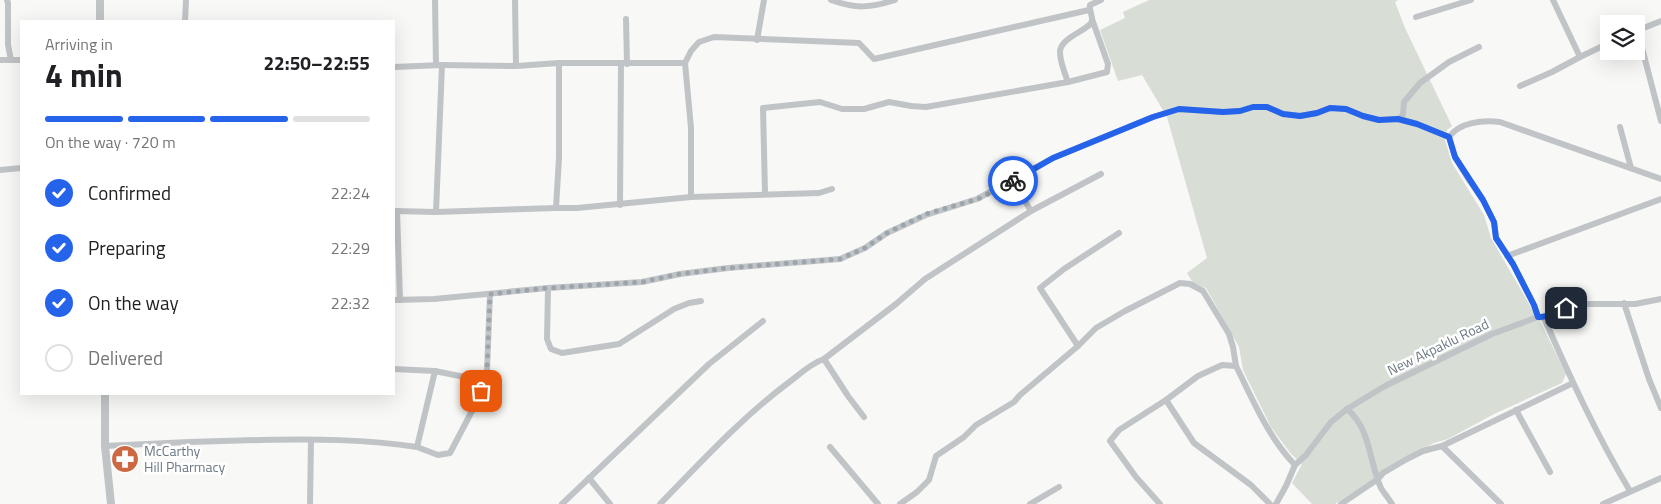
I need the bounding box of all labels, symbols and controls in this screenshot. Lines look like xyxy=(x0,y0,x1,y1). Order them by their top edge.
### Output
map controls xyxy=(1600,15,1645,60)
button: layers xyxy=(1600,15,1645,60)
text: Arriving in xyxy=(45,32,113,56)
text: 22:50–22:55 xyxy=(263,48,370,77)
text: 4 min xyxy=(45,51,123,99)
text: On the way · 720 m xyxy=(45,130,176,154)
courier xyxy=(988,156,1038,206)
icon: bike xyxy=(999,167,1027,195)
text: Confirmed xyxy=(88,178,171,207)
icon: check xyxy=(45,179,73,207)
text: 22:24 xyxy=(331,181,370,205)
text: Preparing xyxy=(88,233,165,262)
icon: check xyxy=(45,234,73,262)
text: 22:29 xyxy=(331,236,370,260)
pin xyxy=(1545,287,1587,329)
text: On the way xyxy=(88,288,179,317)
icon: check xyxy=(45,289,73,317)
text: 22:32 xyxy=(331,291,370,315)
icon: home xyxy=(1552,294,1580,322)
street label: New Akpaklu Road xyxy=(1384,313,1492,380)
text: Delivered xyxy=(88,343,163,372)
pin xyxy=(460,370,502,412)
icon: bag xyxy=(467,377,495,405)
place label: McCarthy Hill Pharmacy xyxy=(144,440,226,477)
pharmacy icon: McCarthy Hill Pharmacy xyxy=(110,444,140,474)

